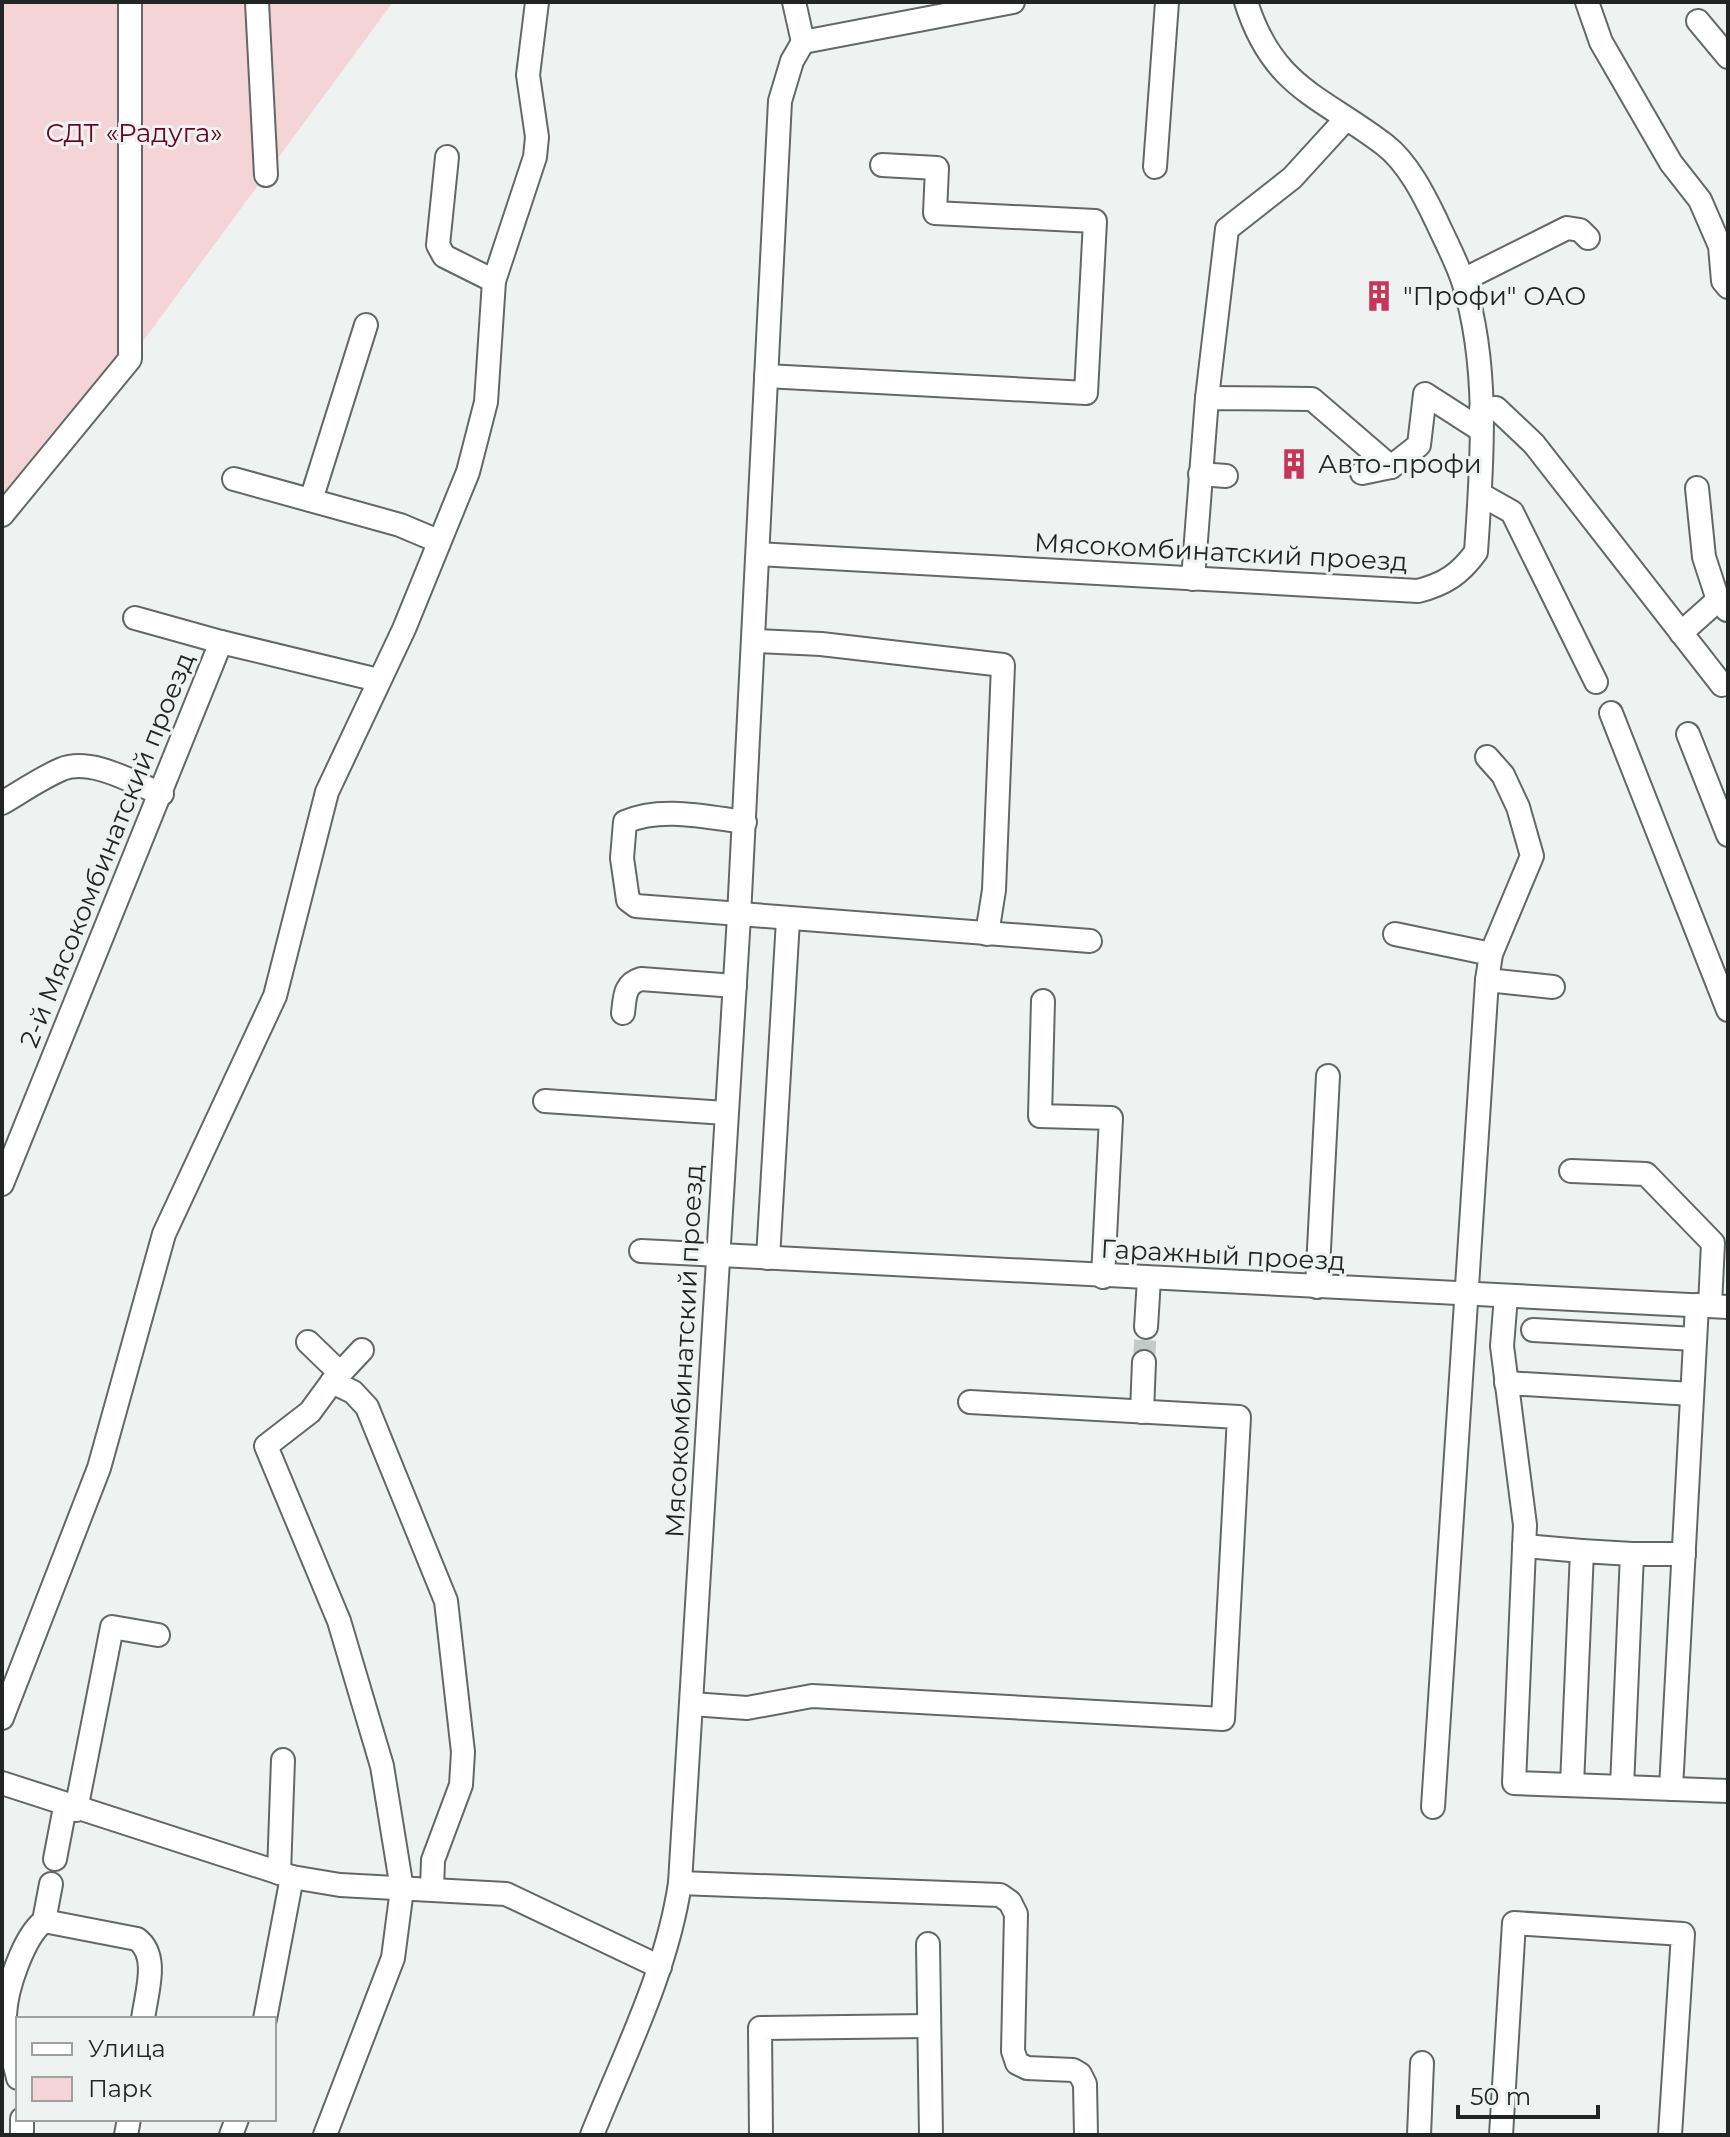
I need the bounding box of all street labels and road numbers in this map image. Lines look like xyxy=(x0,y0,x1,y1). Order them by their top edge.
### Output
street label: Мясокомбинатский проезд xyxy=(1033,526,1409,578)
street label: 2-й Мясокомбинатский проезд xyxy=(13,648,201,1052)
street label: Мясокомбинатский проезд xyxy=(658,1163,710,1539)
street label: Гаражный проезд xyxy=(1100,1233,1346,1277)

